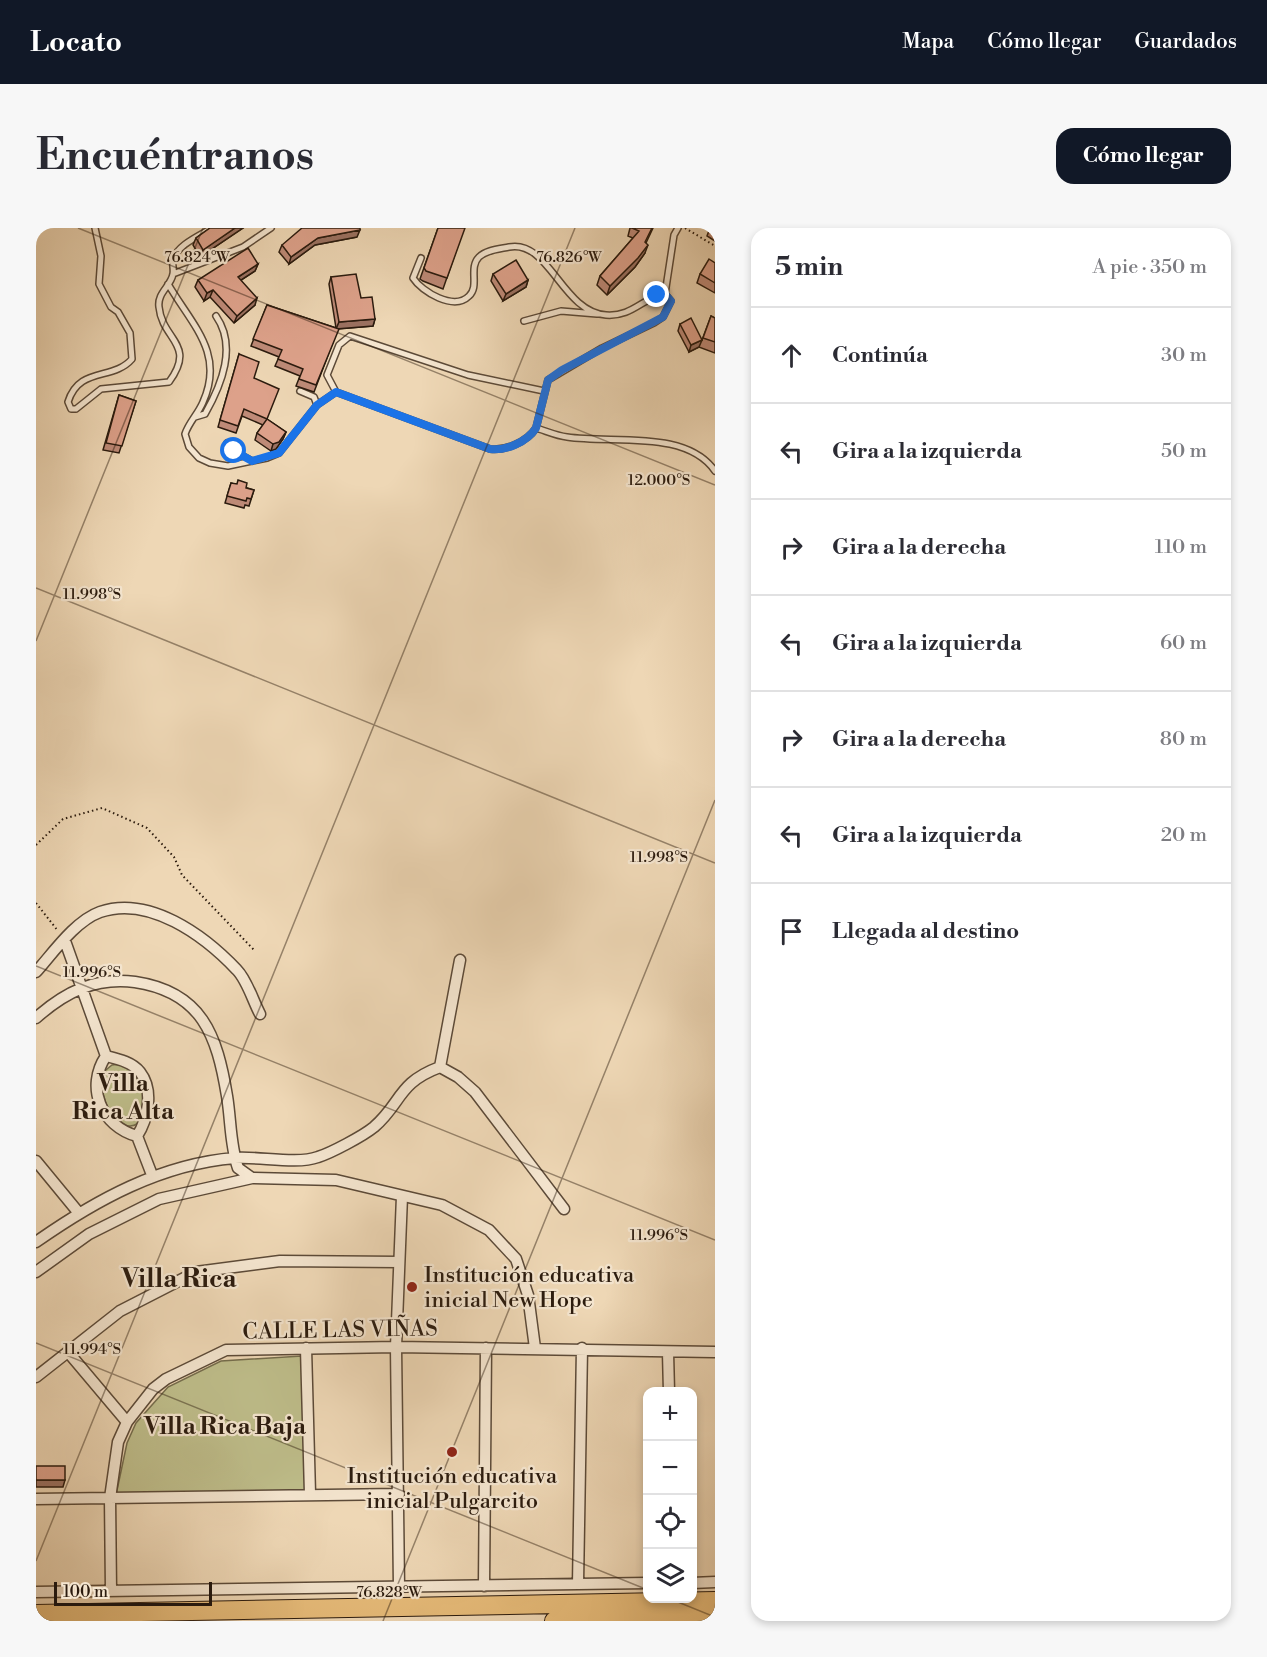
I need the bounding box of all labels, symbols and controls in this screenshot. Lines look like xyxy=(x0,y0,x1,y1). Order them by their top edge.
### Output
text: Locato xyxy=(30,25,122,60)
text: Mapa xyxy=(902,29,954,55)
text: Cómo llegar xyxy=(987,29,1102,55)
text: Guardados xyxy=(1135,29,1237,55)
button: Cómo llegar xyxy=(1056,128,1231,184)
text: Encuéntranos xyxy=(36,130,314,183)
text: 76.824°W xyxy=(164,248,230,267)
text: 76.826°W xyxy=(536,248,602,267)
text: 5 min xyxy=(775,251,843,283)
text: A pie · 350 m xyxy=(1092,255,1207,280)
route end xyxy=(643,281,669,307)
icon: ahead xyxy=(775,339,808,372)
text: Continúa xyxy=(832,342,928,369)
text: 30 m xyxy=(1161,343,1207,368)
icon: left xyxy=(775,435,808,468)
route start xyxy=(220,437,246,463)
text: Gira a la izquierda xyxy=(832,438,1022,465)
text: 50 m xyxy=(1161,439,1207,464)
text: 12.000°S xyxy=(628,471,690,490)
icon: right xyxy=(775,531,808,564)
text: Gira a la derecha xyxy=(832,534,1006,561)
text: 110 m xyxy=(1155,535,1207,560)
text: 11.998°S xyxy=(63,585,121,604)
icon: left xyxy=(775,627,808,660)
text: Gira a la izquierda xyxy=(832,630,1022,657)
text: 60 m xyxy=(1160,631,1207,656)
icon: right xyxy=(775,723,808,756)
text: Gira a la derecha xyxy=(832,726,1006,753)
text: 80 m xyxy=(1160,727,1207,752)
icon: left xyxy=(775,819,808,852)
text: Gira a la izquierda xyxy=(832,822,1022,849)
text: 20 m xyxy=(1161,823,1207,848)
text: 11.998°S xyxy=(630,848,688,867)
icon: arrive xyxy=(775,915,808,948)
text: Llegada al destino xyxy=(832,918,1019,945)
text: 11.996°S xyxy=(63,963,121,982)
district label: Villa Rica Alta xyxy=(72,1069,175,1127)
text: 11.996°S xyxy=(630,1226,688,1245)
place label: Institución educativa inicial New Hope xyxy=(424,1262,635,1314)
district label: Villa Rica xyxy=(120,1263,238,1295)
marker: Institución educativa inicial New Hope xyxy=(405,1280,419,1294)
street label: CALLE LAS VIÑAS xyxy=(242,1314,438,1346)
text: 11.994°S xyxy=(63,1340,121,1359)
map controls xyxy=(643,1387,697,1603)
button: + xyxy=(643,1387,697,1441)
district label: Villa Rica Baja xyxy=(143,1412,307,1442)
button: − xyxy=(643,1441,697,1495)
marker: Institución educativa inicial Pulgarcito xyxy=(445,1445,459,1459)
place label: Institución educativa inicial Pulgarcito xyxy=(347,1463,558,1515)
button: locate xyxy=(643,1495,697,1549)
button: layers xyxy=(643,1549,697,1603)
scale bar xyxy=(54,1579,212,1606)
text: 100 m xyxy=(63,1582,108,1602)
text: 76.828°W xyxy=(356,1583,422,1602)

